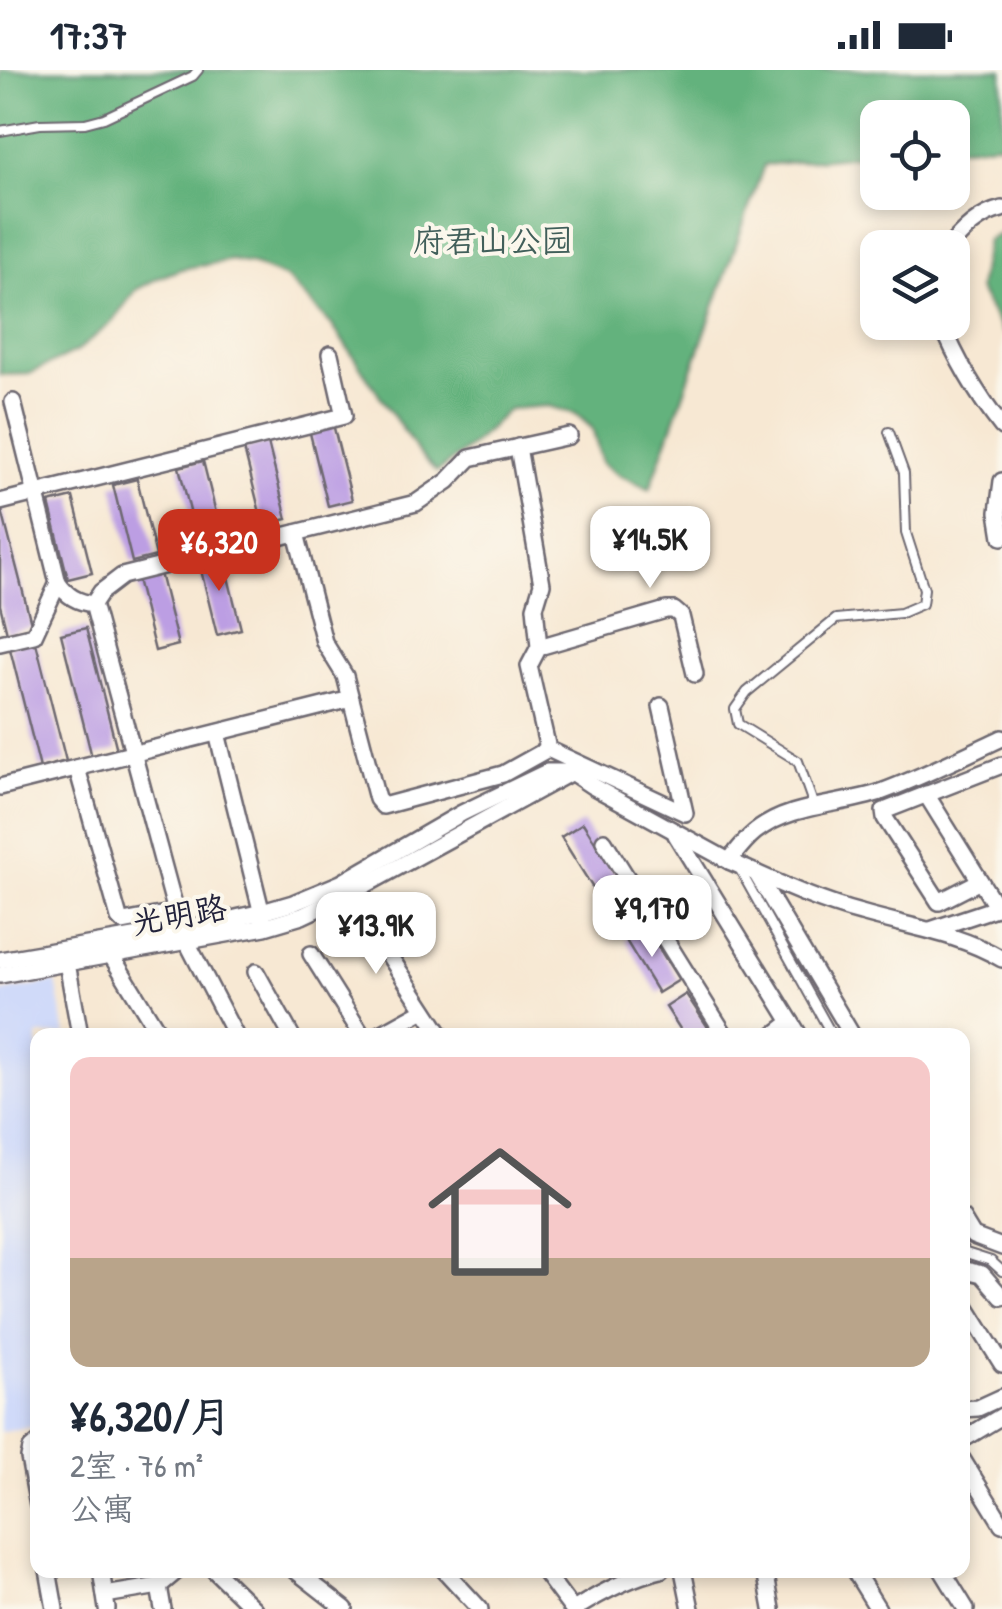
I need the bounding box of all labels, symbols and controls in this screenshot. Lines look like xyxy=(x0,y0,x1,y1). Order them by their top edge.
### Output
text: 17:37 xyxy=(50,9,127,61)
map controls xyxy=(860,100,970,340)
button: locate xyxy=(860,100,970,210)
park label: 府君山公园 xyxy=(413,219,573,262)
button: layers xyxy=(860,230,970,340)
pin: ¥14.5K xyxy=(569,506,731,591)
pin: ¥6,320 xyxy=(138,509,300,594)
text: ¥14.5K xyxy=(612,517,688,560)
text: ¥6,320 xyxy=(180,520,258,563)
pin: ¥9,170 xyxy=(571,875,733,960)
street label: 光明路 xyxy=(128,885,230,944)
text: ¥9,170 xyxy=(615,886,689,929)
pin: ¥13.9K xyxy=(295,892,457,977)
text: ¥13.9K xyxy=(338,903,414,946)
icon: home xyxy=(410,1122,590,1302)
text: ¥6,320/月 xyxy=(70,1387,232,1444)
text: 2室 · 76 m² xyxy=(70,1444,203,1487)
text: 公寓 xyxy=(70,1487,134,1530)

